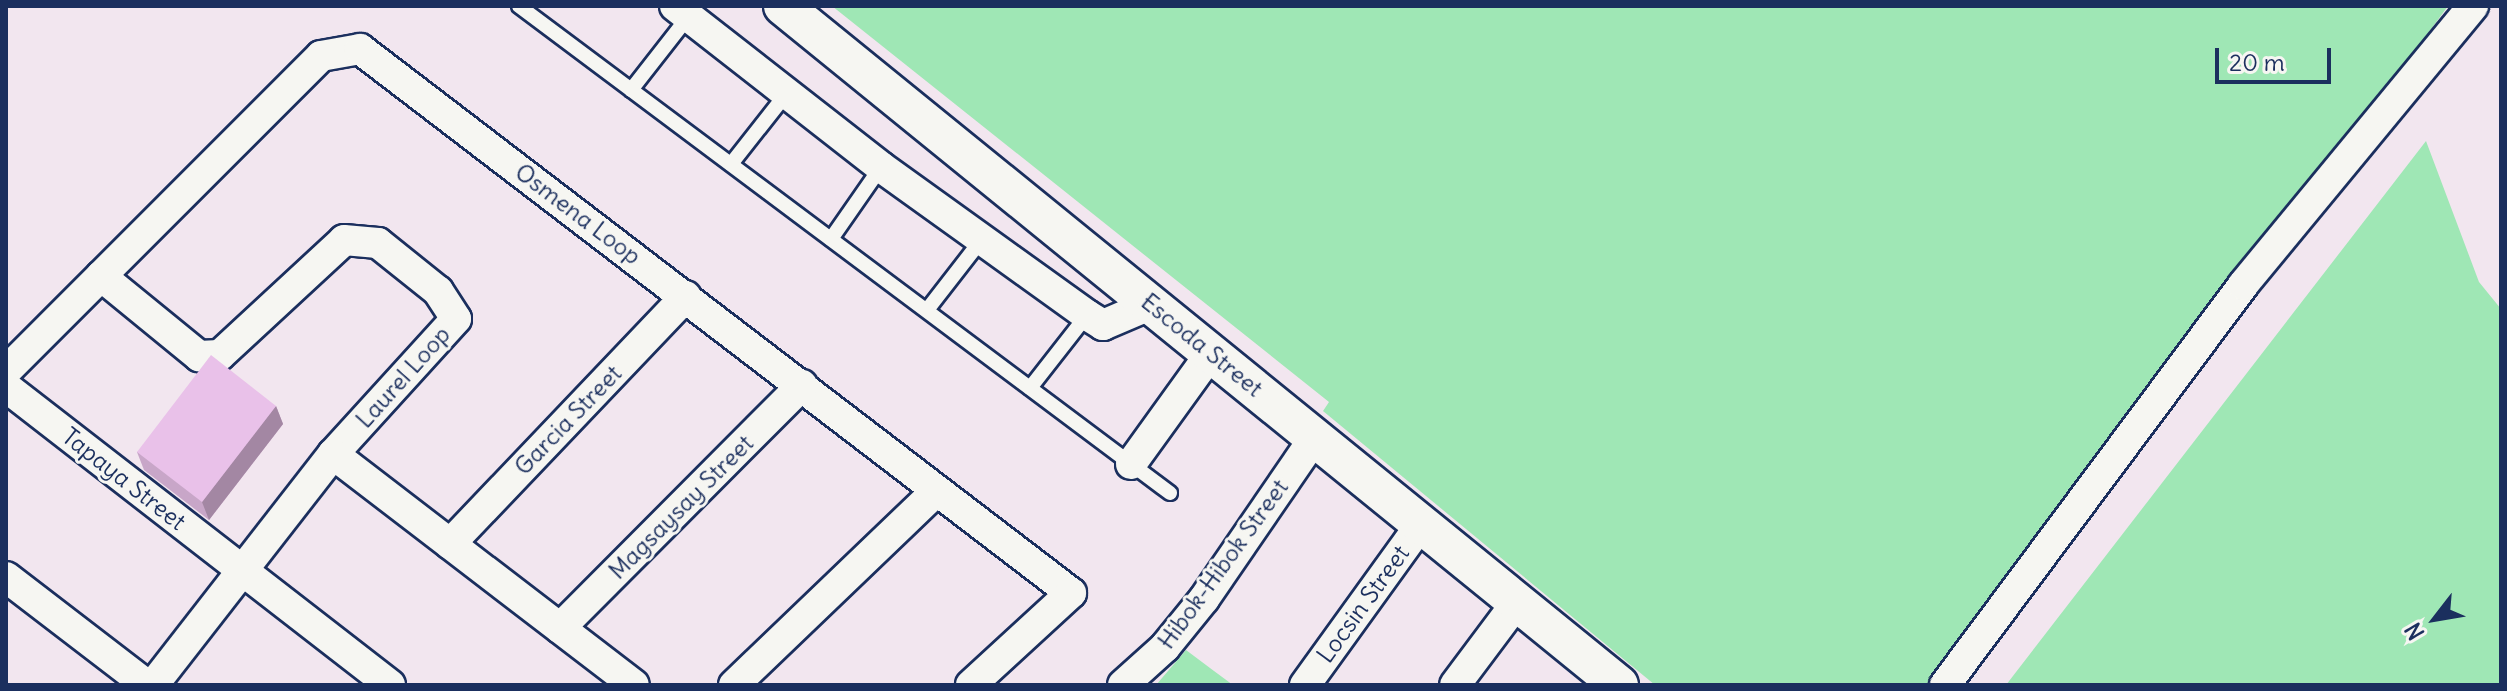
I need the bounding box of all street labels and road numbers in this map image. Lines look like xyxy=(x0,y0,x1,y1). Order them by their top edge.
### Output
street label: Osmena Loop xyxy=(509,157,647,271)
street label: Escoda Street xyxy=(1135,287,1269,403)
street label: Laurel Loop xyxy=(350,320,456,434)
street label: Garcia Street xyxy=(508,359,628,481)
street label: Tapaya Street xyxy=(56,422,192,536)
street label: Magsaysay Street xyxy=(603,429,759,585)
street label: Hibok-Hibok Street xyxy=(1152,473,1294,655)
street label: Locsin Street xyxy=(1311,540,1415,668)

